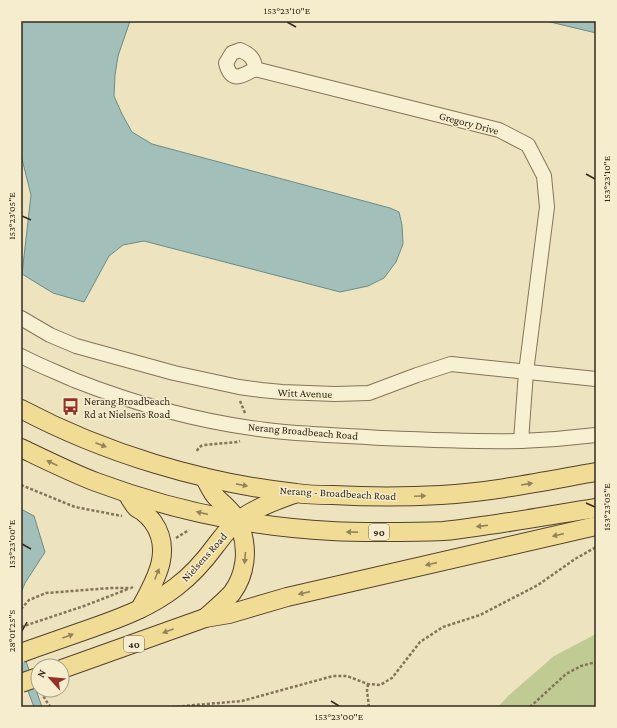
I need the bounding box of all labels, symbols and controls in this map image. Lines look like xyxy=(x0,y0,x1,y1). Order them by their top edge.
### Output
text: 153°23'10"E xyxy=(264,5,311,16)
street label: Gregory Drive xyxy=(438,109,500,138)
text: 153°23'10"E xyxy=(601,155,612,202)
text: 153°23'05"E xyxy=(6,192,17,240)
street label: Witt Avenue xyxy=(278,386,333,400)
place label: Nerang Broadbeach Rd at Nielsens Road xyxy=(84,395,170,420)
bus stop icon: Nerang Broadbeach Rd at Nielsens Road xyxy=(61,397,81,417)
street label: Nerang Broadbeach Road xyxy=(247,420,359,443)
one-way arrow xyxy=(96,442,108,448)
one-way arrow xyxy=(46,460,57,466)
one-way arrow xyxy=(521,481,533,487)
one-way arrow xyxy=(236,482,248,488)
text: 153°23'05"E xyxy=(601,483,612,531)
street label: Nerang - Broadbeach Road xyxy=(279,484,397,503)
one-way arrow xyxy=(414,493,427,499)
one-way arrow xyxy=(195,509,208,515)
text: 153°23'00"E xyxy=(6,519,17,568)
one-way arrow xyxy=(476,523,488,529)
road number: 90 xyxy=(369,524,389,540)
one-way arrow xyxy=(345,529,358,535)
street label: Nielsens Road xyxy=(179,530,229,584)
one-way arrow xyxy=(552,533,564,539)
one-way arrow xyxy=(241,552,248,564)
one-way arrow xyxy=(425,561,437,567)
one-way arrow xyxy=(154,569,160,580)
one-way arrow xyxy=(298,590,310,596)
text: 28°01'25"S xyxy=(6,609,17,652)
one-way arrow xyxy=(162,629,174,635)
one-way arrow xyxy=(63,633,75,639)
road number: 40 xyxy=(124,636,144,652)
north arrow xyxy=(30,658,70,698)
text: N xyxy=(34,667,48,680)
text: 153°23'00"E xyxy=(315,711,364,722)

